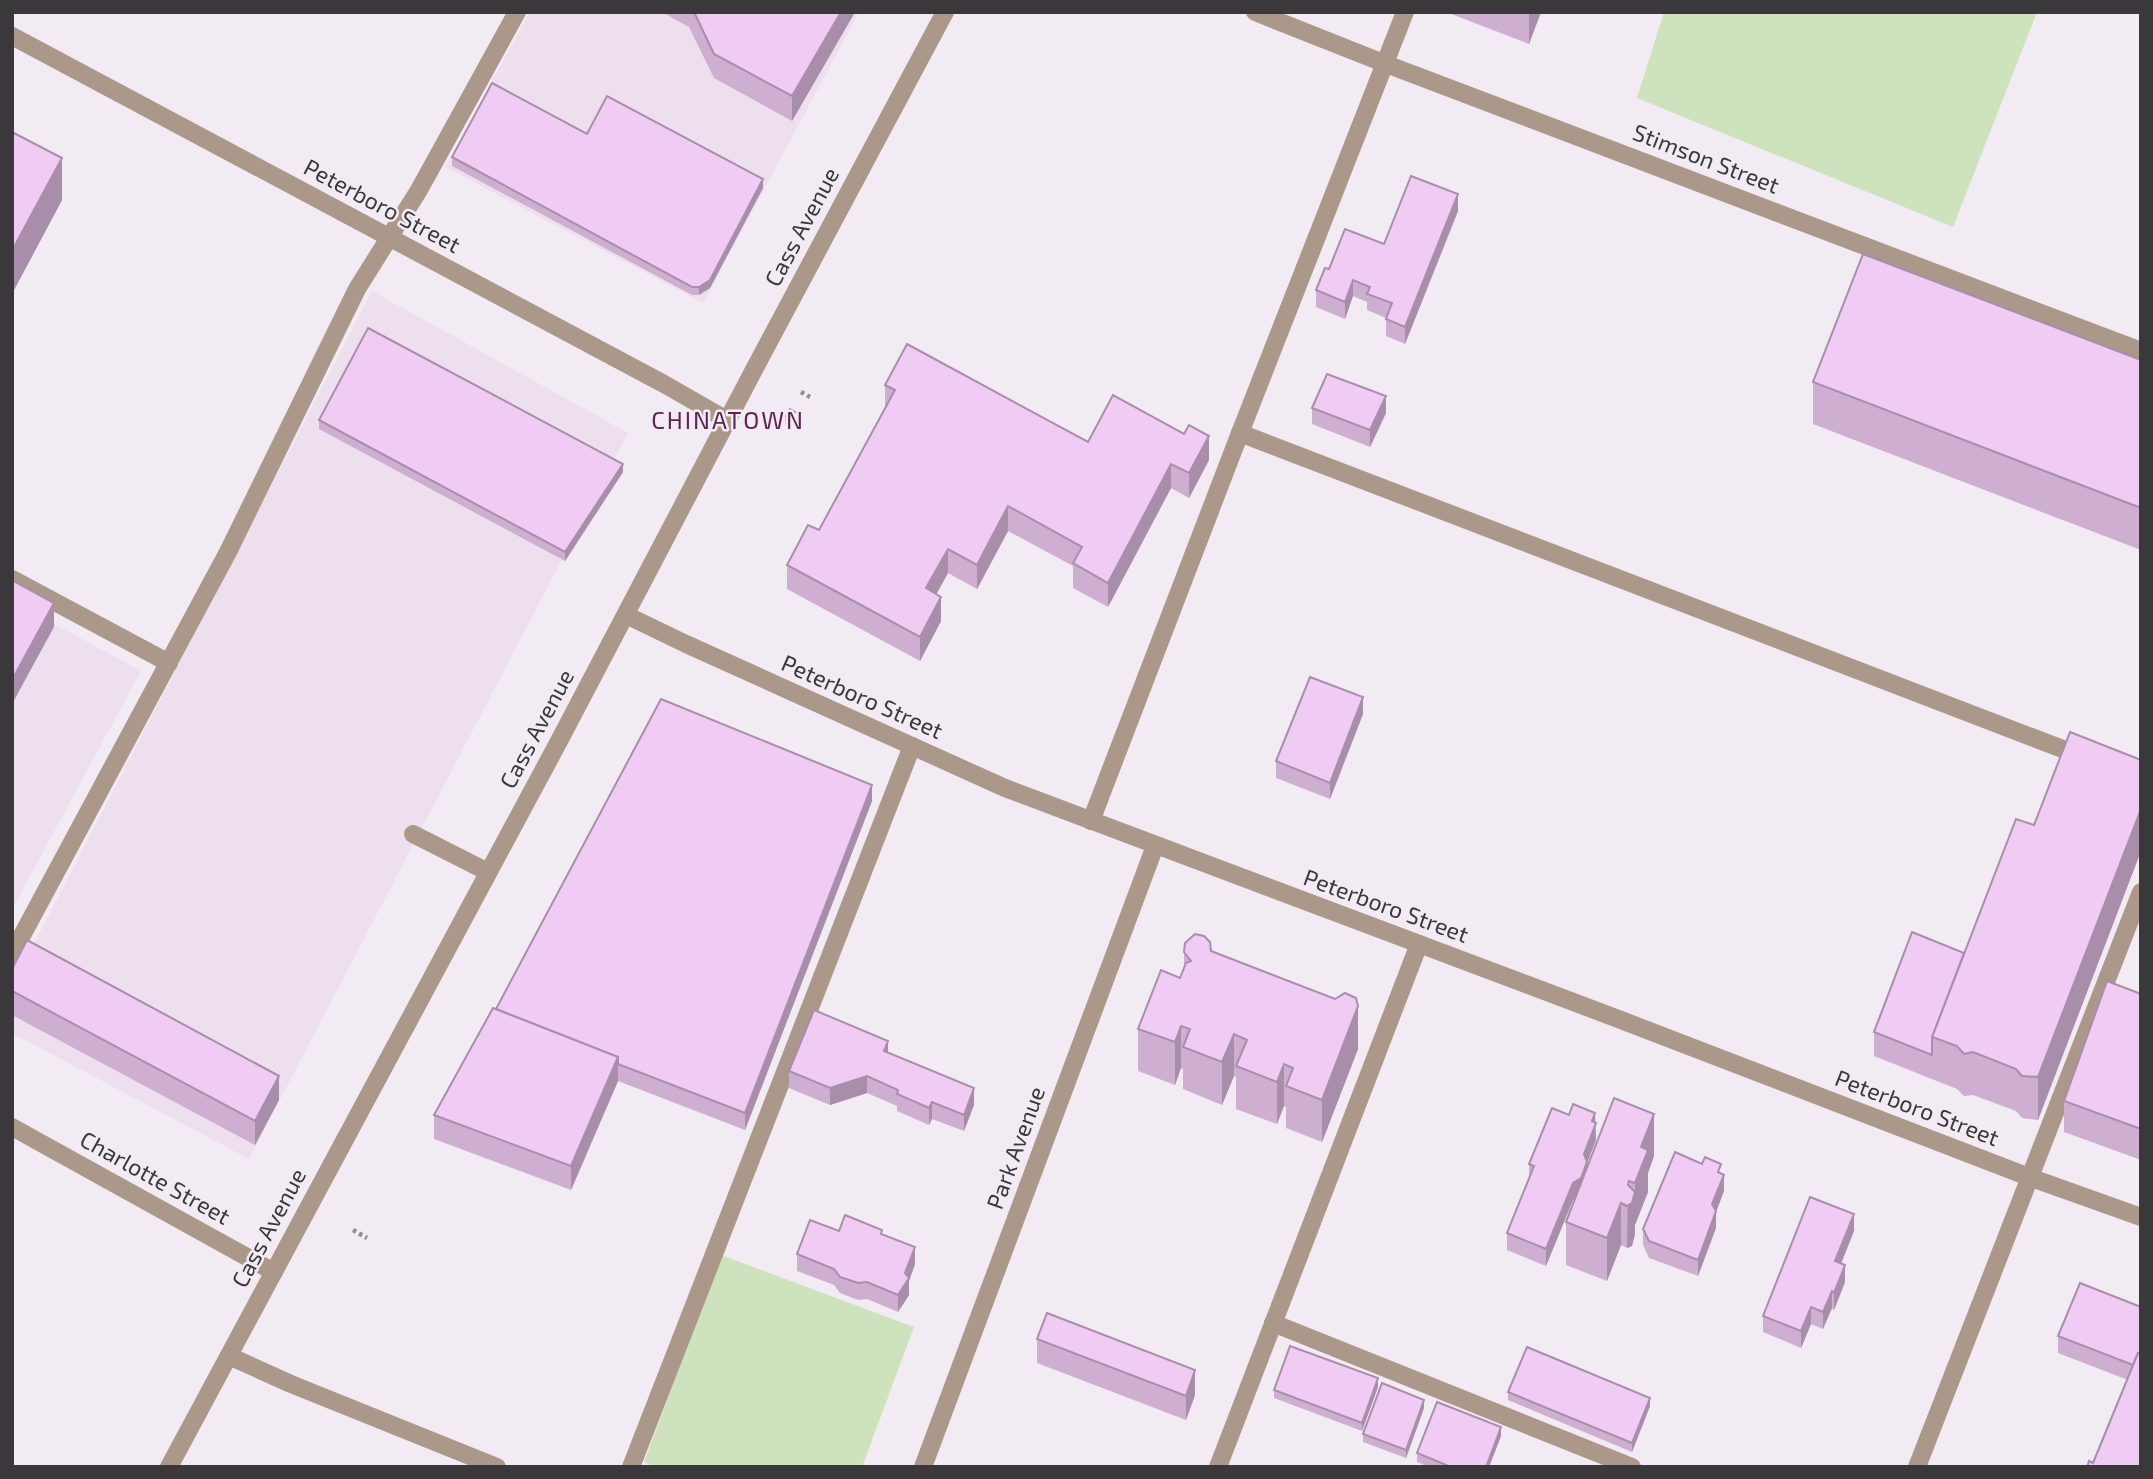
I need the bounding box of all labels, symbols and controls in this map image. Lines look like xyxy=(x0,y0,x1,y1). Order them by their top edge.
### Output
street label: Stimson Street xyxy=(1629,117,1784,199)
street label: Peterboro Street xyxy=(299,152,466,258)
street label: Cass Avenue xyxy=(758,162,844,291)
district label: CHINATOWN xyxy=(651,405,805,434)
street label: Peterboro Street xyxy=(778,648,947,744)
street label: Cass Avenue xyxy=(493,664,579,793)
street label: Peterboro Street xyxy=(1300,862,1473,948)
street label: Peterboro Street xyxy=(1831,1063,2004,1151)
street label: Park Avenue xyxy=(980,1083,1050,1213)
street label: Charlotte Street xyxy=(76,1124,236,1230)
street label: Cass Avenue xyxy=(225,1163,311,1292)

